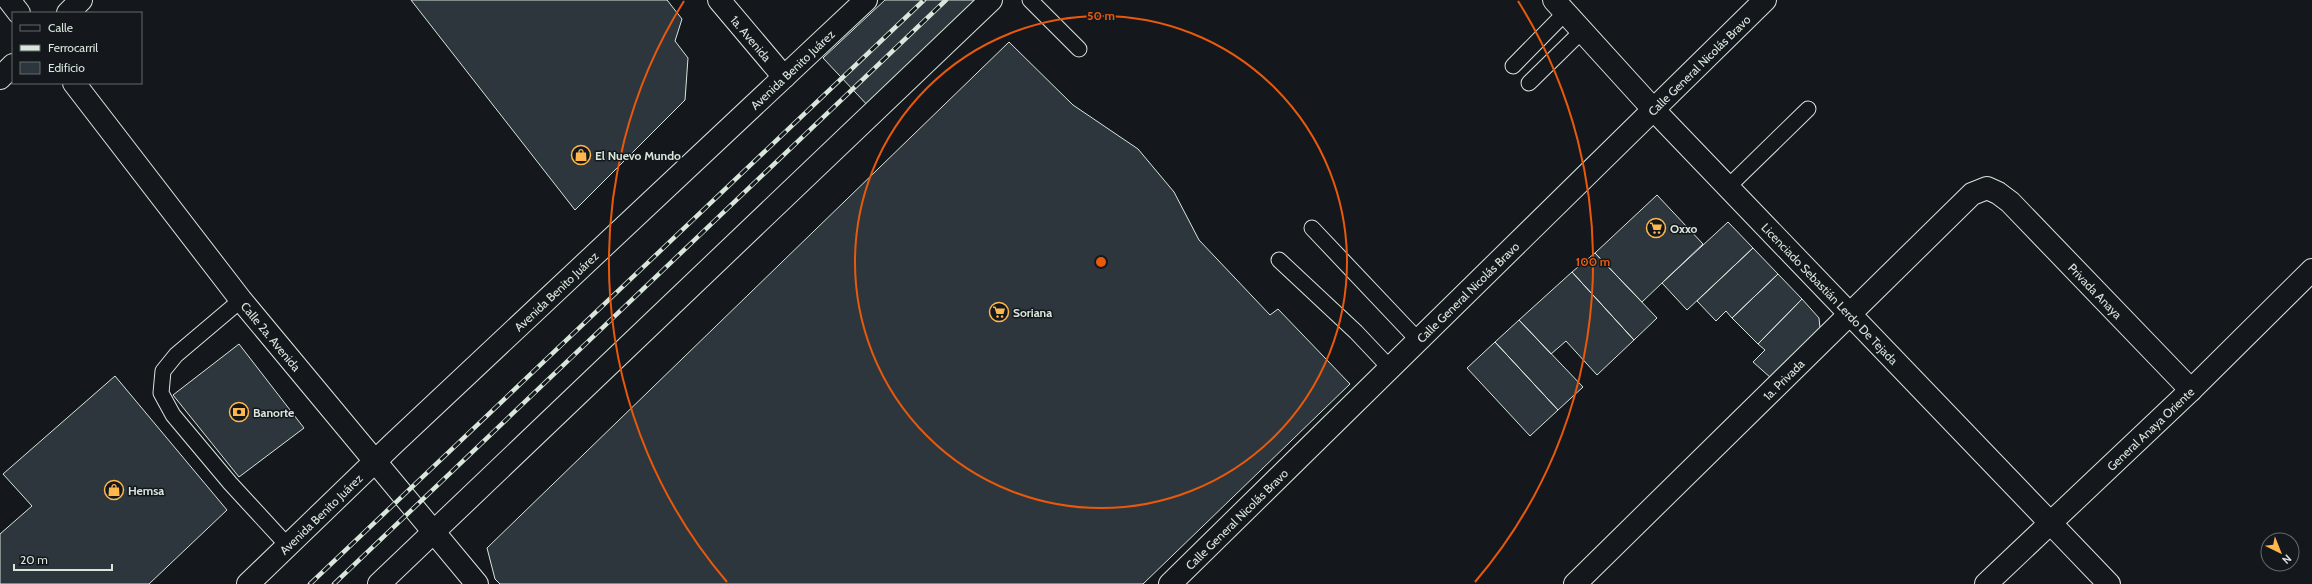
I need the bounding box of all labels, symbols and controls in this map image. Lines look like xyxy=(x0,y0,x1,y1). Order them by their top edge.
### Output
text: 50 m xyxy=(1087,8,1115,23)
street label: Calle General Nicolás Bravo xyxy=(1644,11,1753,119)
legend xyxy=(12,12,142,84)
street label: 1a. Avenida xyxy=(728,12,775,64)
text: Calle xyxy=(48,20,73,35)
street label: Avenida Benito Juárez xyxy=(747,26,838,112)
text: Ferrocarril xyxy=(48,40,98,55)
text: Edificio xyxy=(48,60,85,75)
shop icon: El Nuevo Mundo xyxy=(570,144,592,166)
place label: El Nuevo Mundo xyxy=(595,148,681,163)
supermarket icon: Oxxo xyxy=(1645,217,1667,239)
street label: Licenciado Sebastián Lerdo De Tejada xyxy=(1759,220,1902,368)
place label: Oxxo xyxy=(1670,221,1698,236)
street label: Calle General Nicolás Bravo xyxy=(1413,238,1522,345)
street label: Avenida Benito Juárez xyxy=(511,248,601,334)
text: 100 m xyxy=(1576,254,1610,269)
centre of rings xyxy=(1094,255,1108,269)
street label: Privada Anaya xyxy=(2065,260,2126,322)
street label: Calle 2a. Avenida xyxy=(238,299,304,374)
supermarket icon: Soriana xyxy=(988,301,1010,323)
place label: Soriana xyxy=(1013,305,1052,320)
street label: 1a. Privada xyxy=(1759,356,1807,403)
street label: General Anaya Oriente xyxy=(2103,384,2197,474)
bank icon: Banorte xyxy=(228,401,250,423)
place label: Banorte xyxy=(253,405,294,420)
street label: Calle General Nicolás Bravo xyxy=(1182,465,1291,572)
street label: Avenida Benito Juárez xyxy=(276,470,366,557)
shop icon: Hemsa xyxy=(103,479,125,501)
place label: Hemsa xyxy=(128,483,164,498)
north arrow xyxy=(2260,532,2300,572)
scale bar xyxy=(14,546,112,572)
text: 20 m xyxy=(20,552,48,567)
text: N xyxy=(2279,552,2294,567)

